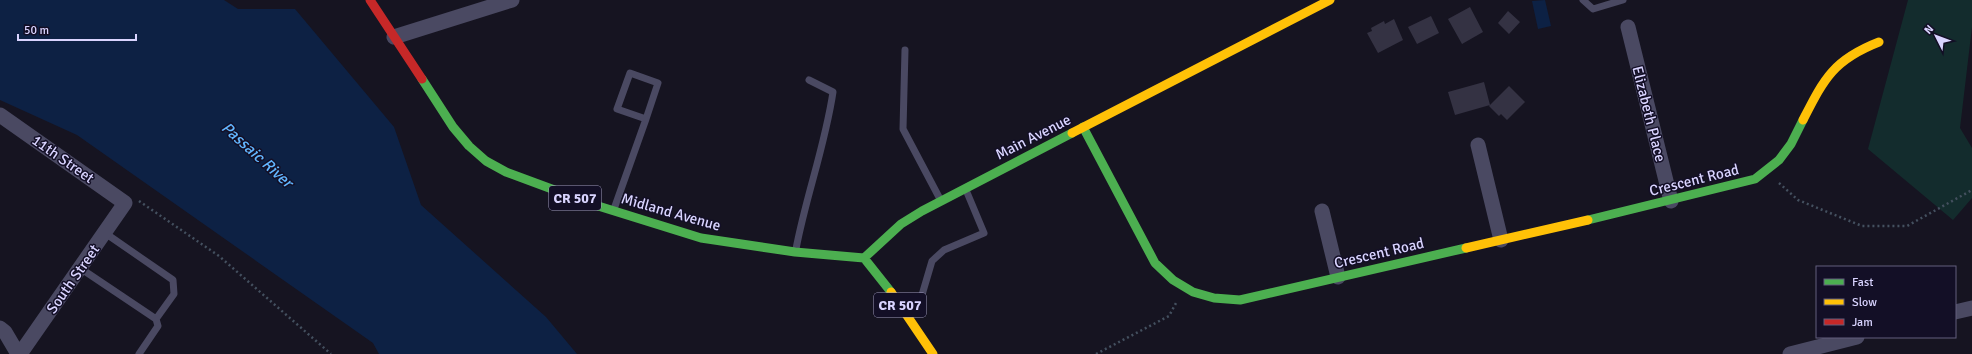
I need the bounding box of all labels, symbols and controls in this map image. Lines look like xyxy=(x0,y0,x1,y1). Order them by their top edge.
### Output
scale bar xyxy=(18,16,136,42)
north arrow xyxy=(1916,16,1956,56)
text: N xyxy=(1922,22,1936,37)
text: 50 m xyxy=(24,23,49,38)
street label: Elizabeth Place xyxy=(1628,64,1670,164)
street label: Main Avenue xyxy=(992,110,1074,164)
water label: Passaic River xyxy=(217,118,298,194)
street label: 11th Street xyxy=(28,131,98,187)
street label: Crescent Road xyxy=(1647,160,1741,200)
road number: CR 507 xyxy=(549,186,601,210)
street label: Midland Avenue xyxy=(619,189,723,235)
street label: Crescent Road xyxy=(1332,234,1426,272)
street label: South Street xyxy=(43,241,103,317)
legend xyxy=(1816,266,1956,338)
text: Fast xyxy=(1852,275,1873,290)
road number: CR 507 xyxy=(874,293,926,317)
text: Slow xyxy=(1852,295,1877,310)
text: Jam xyxy=(1852,315,1873,330)

